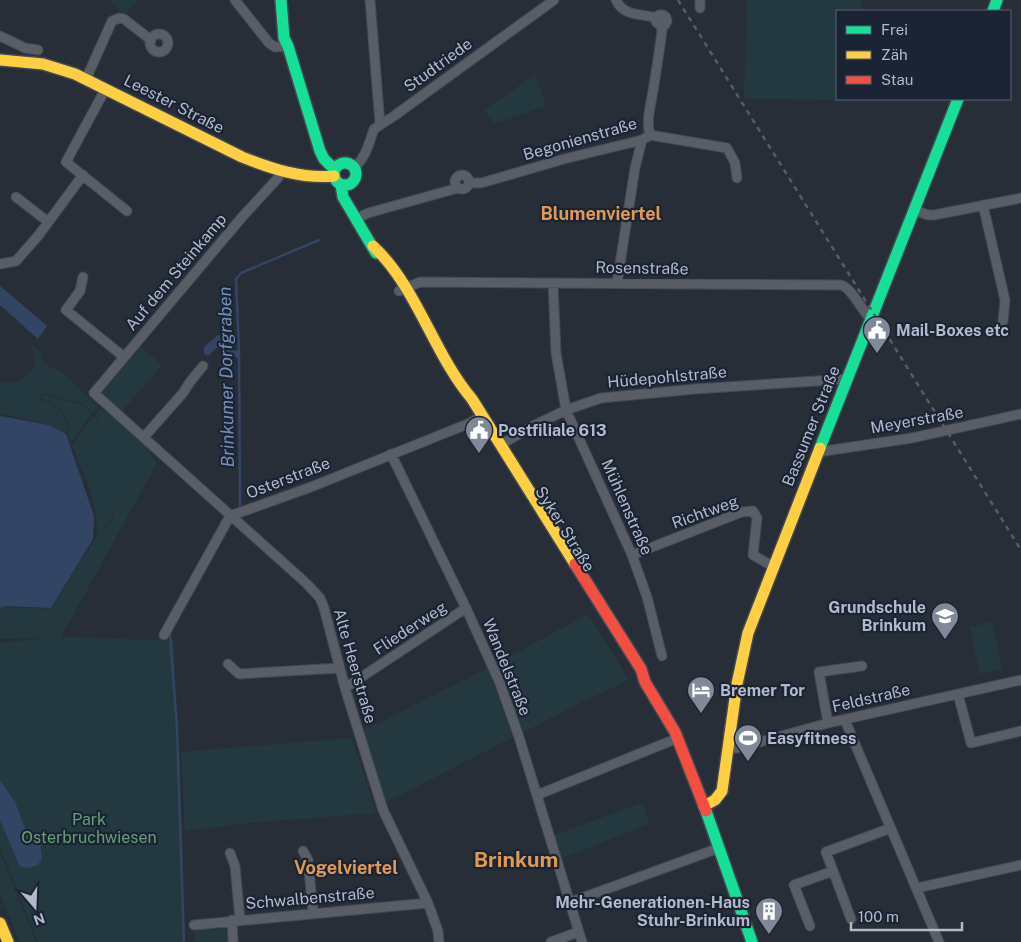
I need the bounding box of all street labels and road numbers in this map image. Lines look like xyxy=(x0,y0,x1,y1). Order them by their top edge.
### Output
street label: Studtriede xyxy=(400,34,476,96)
street label: Leester Straße xyxy=(121,71,227,137)
street label: Begonienstraße xyxy=(521,114,639,164)
street label: Auf dem Steinkamp xyxy=(122,210,230,334)
street label: Rosenstraße xyxy=(595,258,689,278)
street label: Hüdepohlstraße xyxy=(606,362,728,392)
street label: Bassumer Straße xyxy=(778,363,844,489)
street label: Meyerstraße xyxy=(869,402,965,438)
street label: Osterstraße xyxy=(243,453,333,503)
street label: Mühlenstraße xyxy=(597,456,657,558)
street label: Syker Straße xyxy=(531,483,599,575)
street label: Richtweg xyxy=(669,491,741,533)
street label: Fliederweg xyxy=(370,597,450,659)
street label: Alte Heerstraße xyxy=(330,606,380,726)
street label: Wandelstraße xyxy=(479,616,535,718)
street label: Feldstraße xyxy=(830,680,912,716)
street label: Schwalbenstraße xyxy=(245,883,375,913)

